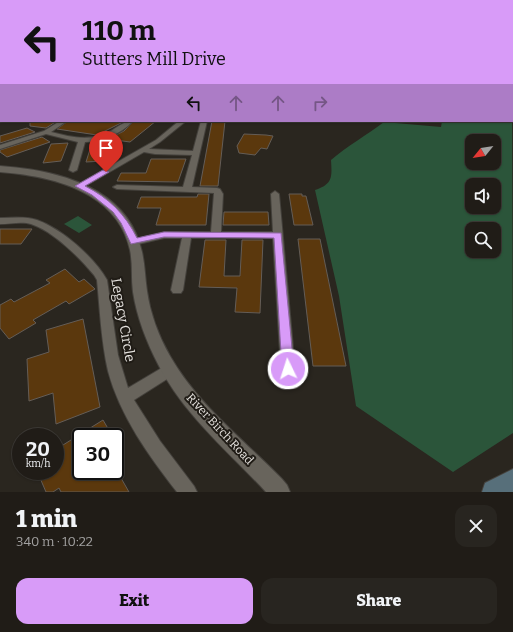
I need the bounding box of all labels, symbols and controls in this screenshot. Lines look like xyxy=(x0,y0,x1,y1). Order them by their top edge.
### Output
text: 110 m xyxy=(82,14,156,47)
icon: left xyxy=(16,16,68,68)
text: Sutters Mill Drive xyxy=(82,48,226,70)
icon: left xyxy=(183,92,205,114)
icon: ahead xyxy=(225,92,247,114)
icon: ahead xyxy=(267,92,289,114)
icon: right xyxy=(309,92,331,114)
pin xyxy=(89,131,123,172)
north arrow xyxy=(465,134,501,170)
map controls xyxy=(465,134,501,258)
icon: arrive xyxy=(95,137,117,159)
button: sound xyxy=(465,178,501,214)
button: search xyxy=(465,222,501,258)
street label: Legacy Circle xyxy=(107,277,139,363)
position arrow xyxy=(267,348,309,390)
street label: River Birch Road xyxy=(184,391,256,467)
speed limit sign: 30 xyxy=(72,428,124,480)
text: 20 xyxy=(26,437,50,461)
text: km/h xyxy=(26,458,50,470)
text: 1 min xyxy=(16,505,77,533)
button: close xyxy=(455,505,497,547)
text: 340 m · 10:22 xyxy=(16,534,93,549)
button: Exit xyxy=(16,578,253,624)
button: Share xyxy=(261,578,497,624)

